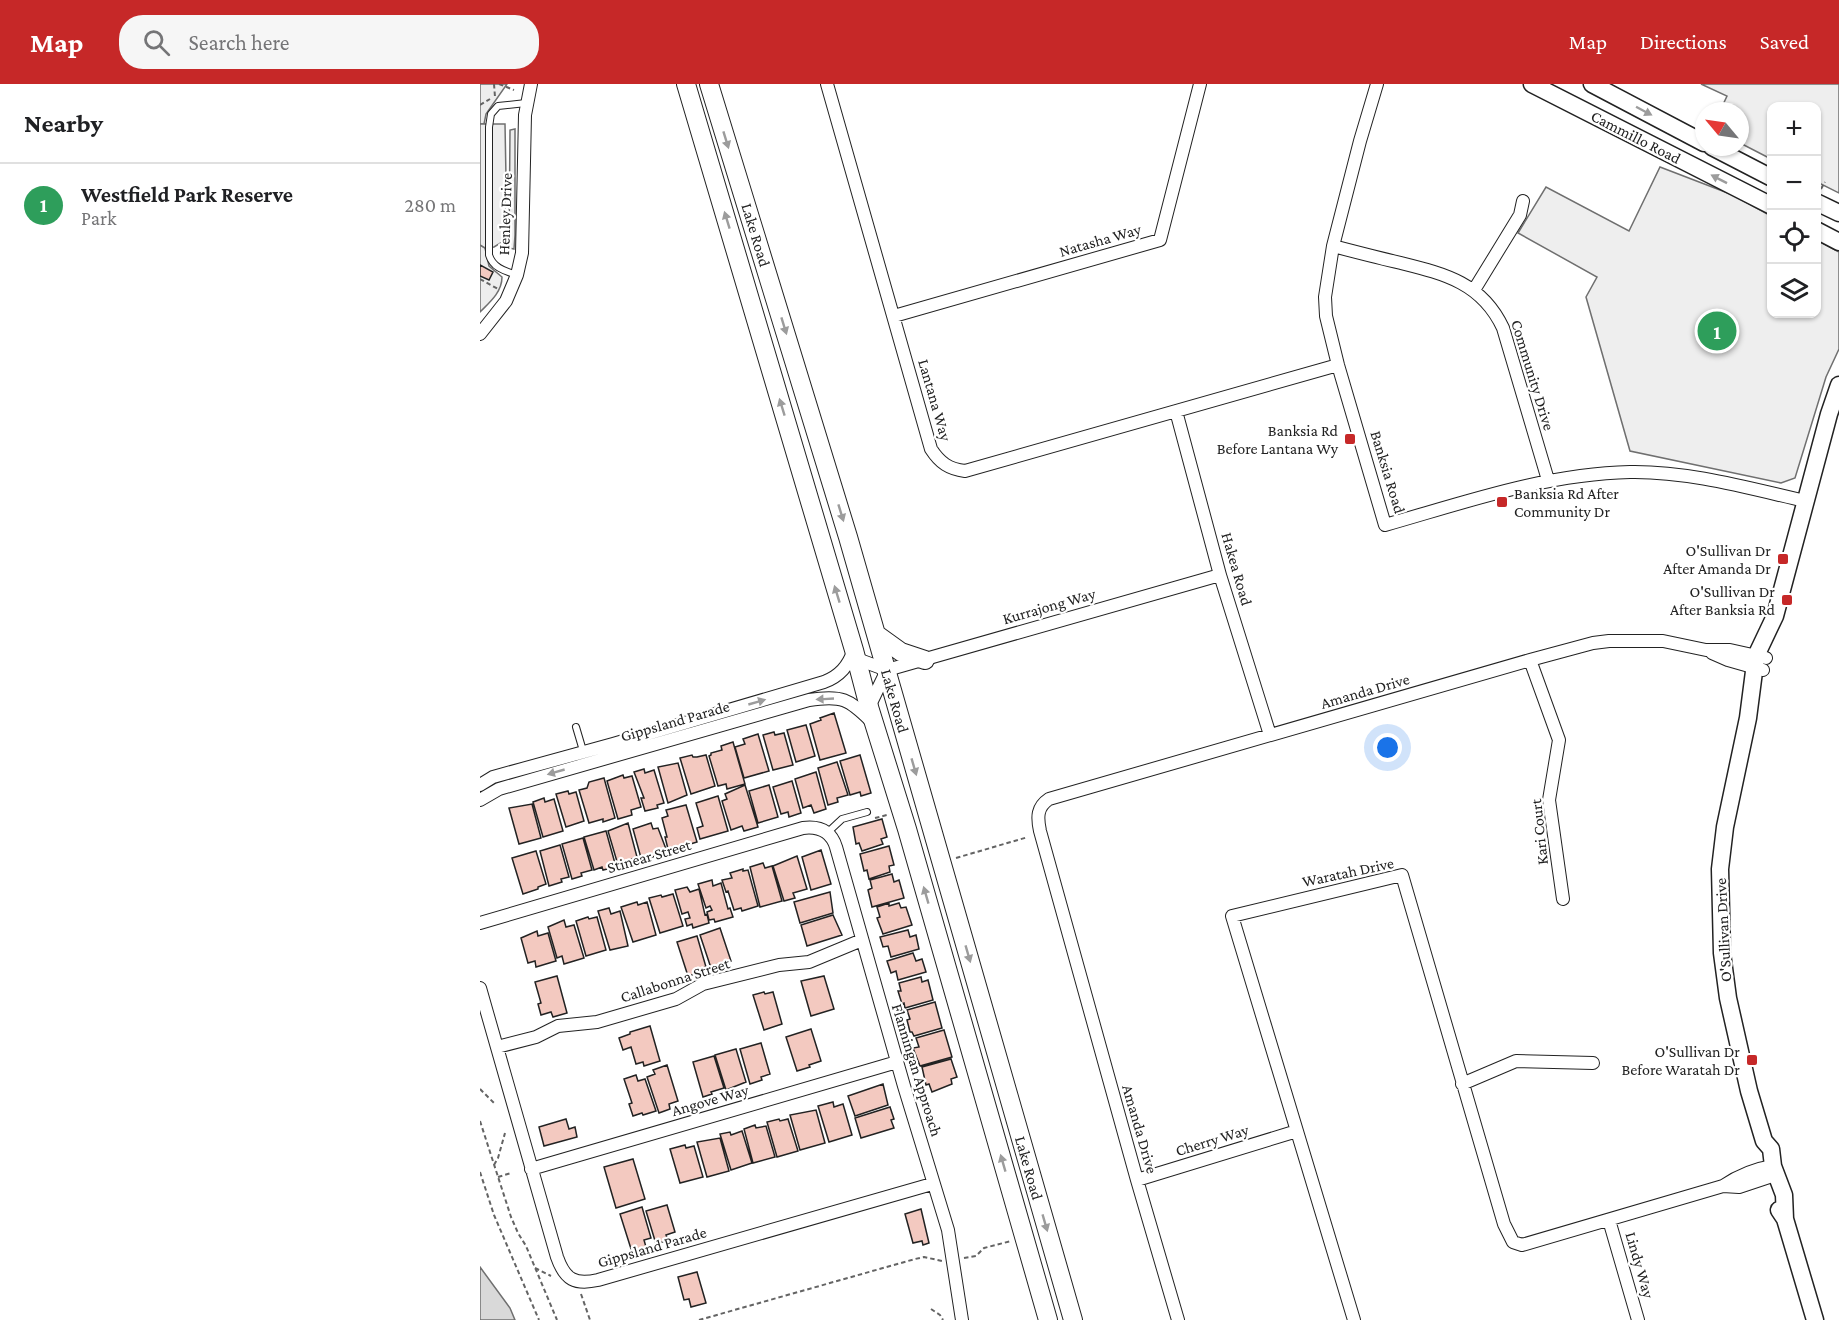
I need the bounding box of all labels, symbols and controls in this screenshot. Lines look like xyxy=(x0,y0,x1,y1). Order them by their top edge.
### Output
search box xyxy=(119,15,539,69)
icon: search xyxy=(140,26,173,59)
text: Map xyxy=(30,27,83,58)
text: Search here xyxy=(188,30,289,55)
text: Map xyxy=(1569,30,1607,54)
text: Directions xyxy=(1640,30,1727,54)
text: Saved xyxy=(1760,30,1809,54)
north arrow xyxy=(1695,102,1749,156)
map controls xyxy=(1767,102,1821,318)
button: + xyxy=(1767,102,1821,156)
one-way arrow xyxy=(1635,106,1652,116)
street label: Cammillo Road xyxy=(1588,107,1684,167)
text: Nearby xyxy=(24,109,103,138)
one-way arrow xyxy=(722,131,732,149)
button: − xyxy=(1767,156,1821,210)
street label: Henley Drive xyxy=(495,172,516,256)
one-way arrow xyxy=(1711,174,1728,184)
text: Westfield Park Reserve xyxy=(81,182,293,207)
text: 1 xyxy=(40,194,47,216)
text: 280 m xyxy=(405,194,456,216)
street label: Lake Road xyxy=(738,201,774,269)
text: Park xyxy=(81,207,117,229)
button: locate xyxy=(1767,210,1821,264)
one-way arrow xyxy=(722,211,731,229)
street label: Natasha Way xyxy=(1057,220,1144,261)
button: layers xyxy=(1767,264,1821,318)
pin: 1 xyxy=(1698,308,1736,354)
one-way arrow xyxy=(779,317,789,335)
street label: Community Drive xyxy=(1507,318,1558,433)
street label: Lantana Way xyxy=(914,357,955,444)
one-way arrow xyxy=(777,398,786,416)
place label: Banksia Rd Before Lantana Wy xyxy=(1217,422,1339,458)
street label: Banksia Road xyxy=(1367,429,1409,516)
marker: Banksia Rd Before Lantana Wy xyxy=(1343,432,1357,446)
place label: Banksia Rd After Community Dr xyxy=(1514,485,1619,521)
marker: Banksia Rd After Community Dr xyxy=(1495,495,1509,509)
one-way arrow xyxy=(837,504,846,522)
street label: Hakea Road xyxy=(1218,530,1256,608)
place label: O'Sullivan Dr After Amanda Dr xyxy=(1663,542,1771,577)
marker: O'Sullivan Dr After Amanda Dr xyxy=(1776,552,1790,566)
place label: O'Sullivan Dr After Banksia Rd xyxy=(1670,583,1776,618)
street label: Kurrajong Way xyxy=(1001,584,1098,628)
one-way arrow xyxy=(832,585,842,603)
marker: O'Sullivan Dr After Banksia Rd xyxy=(1780,593,1794,607)
street label: Lake Road xyxy=(878,667,912,735)
street label: Amanda Drive xyxy=(1319,670,1411,712)
one-way arrow xyxy=(816,694,835,703)
street label: Gippsland Parade xyxy=(619,697,732,746)
one-way arrow xyxy=(748,697,766,706)
your location xyxy=(1373,733,1402,762)
one-way arrow xyxy=(910,758,919,776)
one-way arrow xyxy=(547,768,565,777)
street label: Kari Court xyxy=(1527,798,1551,866)
street label: Stinear Street xyxy=(605,836,693,876)
street label: Waratah Drive xyxy=(1301,854,1395,890)
street label: O'Sullivan Drive xyxy=(1712,878,1734,982)
one-way arrow xyxy=(921,885,930,903)
one-way arrow xyxy=(964,946,973,964)
street label: Callabonna Street xyxy=(618,954,732,1006)
street label: Flanningan Approach xyxy=(888,1002,945,1139)
place label: O'Sullivan Dr Before Waratah Dr xyxy=(1622,1043,1740,1078)
marker: O'Sullivan Dr Before Waratah Dr xyxy=(1745,1053,1759,1067)
street label: Angove Way xyxy=(670,1081,751,1120)
street label: Amanda Drive xyxy=(1119,1083,1161,1175)
street label: Cherry Way xyxy=(1173,1121,1251,1160)
street label: Lake Road xyxy=(1012,1134,1046,1202)
one-way arrow xyxy=(998,1154,1007,1172)
one-way arrow xyxy=(1041,1214,1050,1232)
street label: Gippsland Parade xyxy=(596,1223,709,1272)
street label: Lindy Way xyxy=(1621,1230,1658,1301)

